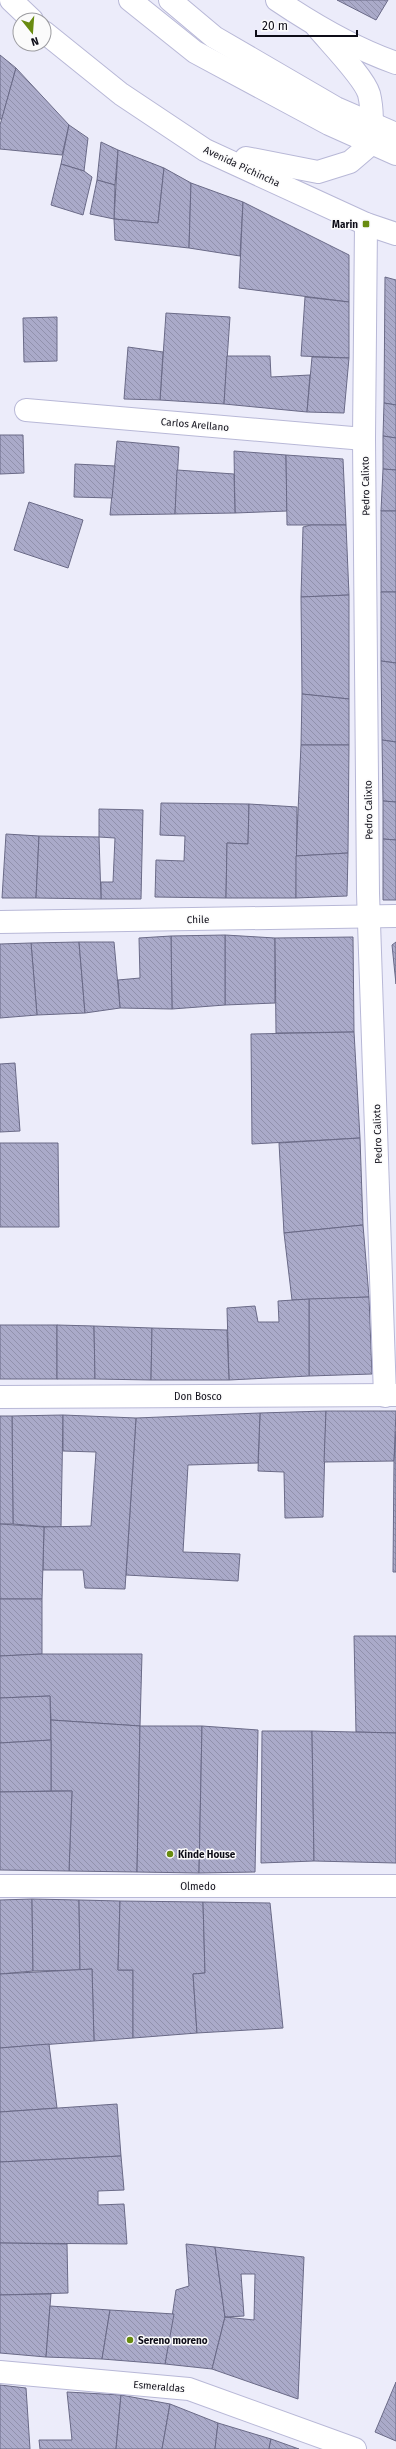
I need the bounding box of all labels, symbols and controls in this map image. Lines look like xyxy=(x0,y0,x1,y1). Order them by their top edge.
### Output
north arrow xyxy=(12,12,52,52)
scale bar xyxy=(256,12,357,38)
text: 20 m xyxy=(262,19,288,33)
text: N xyxy=(29,34,40,48)
street label: Avenida Pichincha xyxy=(202,144,282,190)
place label: Marin xyxy=(332,219,358,231)
marker: Marin xyxy=(361,219,371,229)
street label: Carlos Arellano xyxy=(160,416,230,434)
street label: Pedro Calixto xyxy=(359,456,373,516)
street label: Pedro Calixto xyxy=(362,780,376,840)
street label: Chile xyxy=(187,914,209,926)
street label: Pedro Calixto xyxy=(371,1104,385,1164)
street label: Don Bosco xyxy=(174,1391,222,1403)
marker: Kinde House xyxy=(165,1849,175,1859)
place label: Kinde House xyxy=(178,1849,236,1861)
street label: Olmedo xyxy=(180,1881,216,1893)
marker: Sereno moreno xyxy=(125,2335,135,2345)
place label: Sereno moreno xyxy=(138,2335,208,2347)
street label: Esmeraldas xyxy=(133,2379,186,2395)

